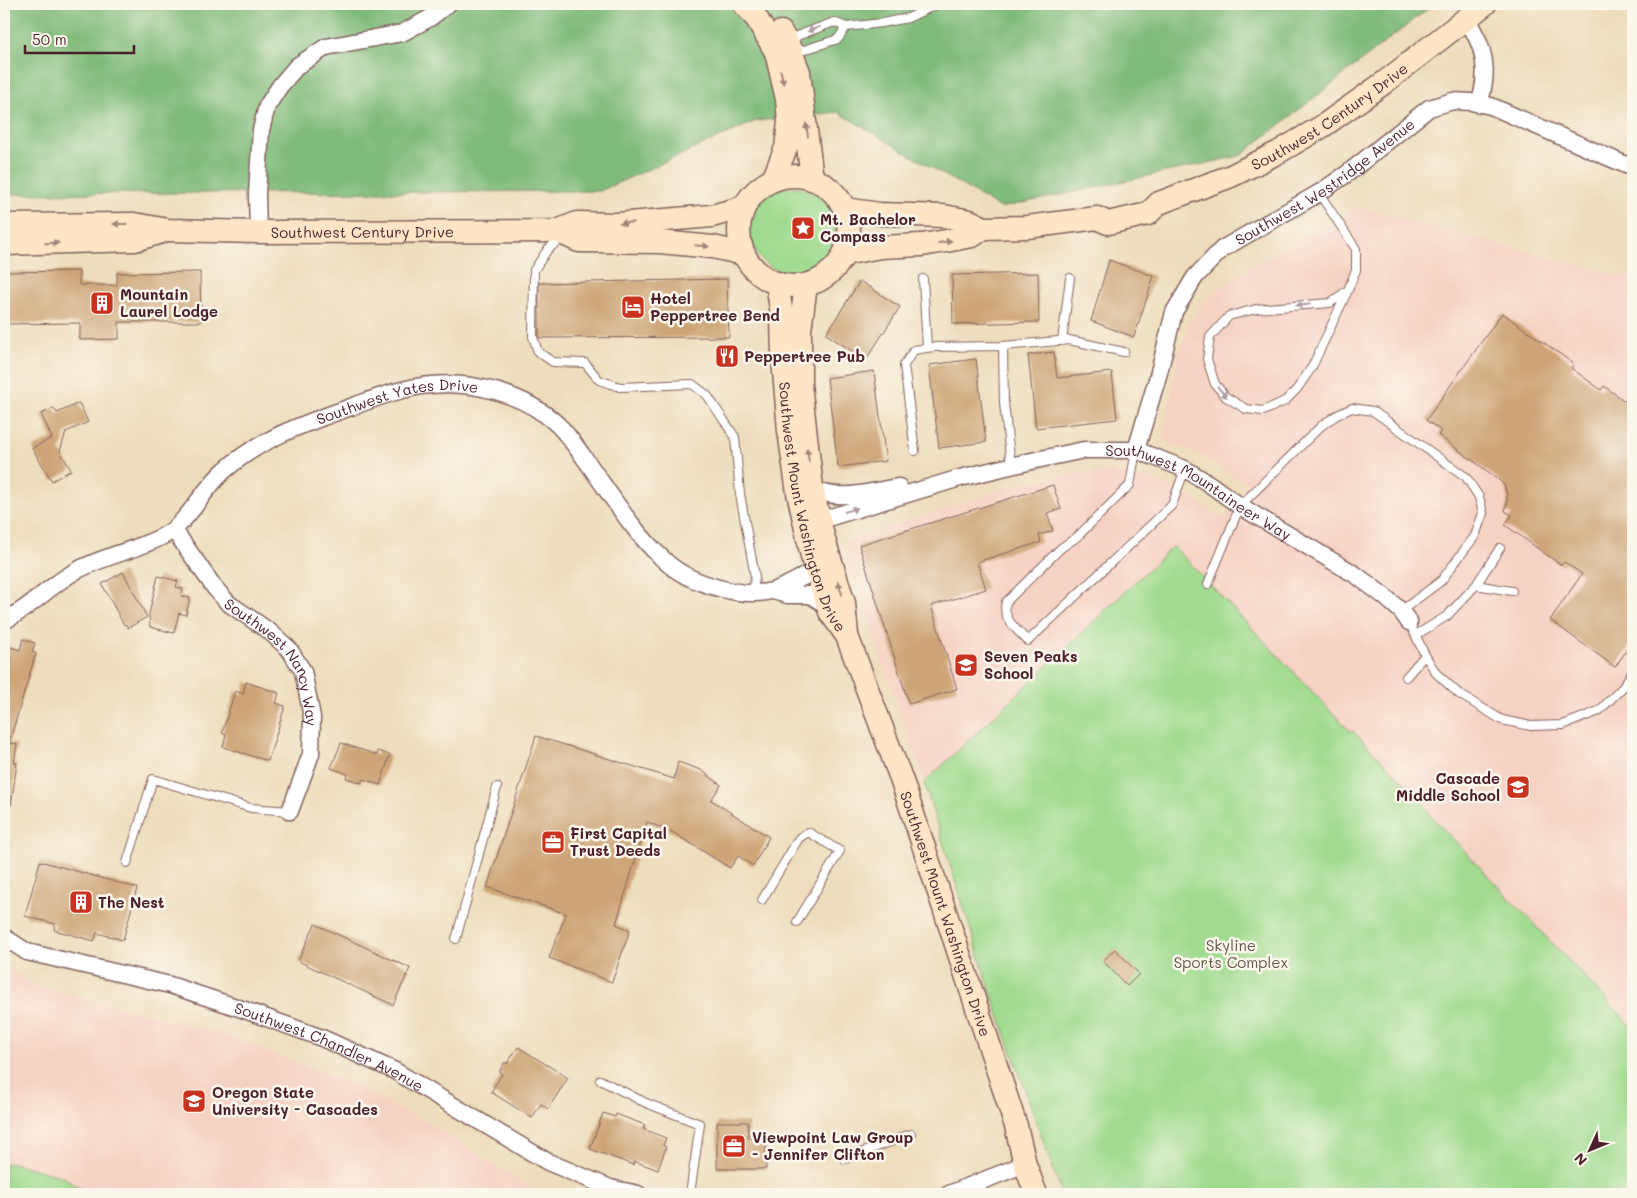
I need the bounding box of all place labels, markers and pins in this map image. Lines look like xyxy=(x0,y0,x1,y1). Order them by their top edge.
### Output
place label: Mt. Bachelor Compass xyxy=(820,209,916,246)
place icon: Mt. Bachelor Compass xyxy=(790,215,816,241)
place label: Mountain Laurel Lodge xyxy=(120,284,218,321)
place label: Hotel Peppertree Bend xyxy=(650,288,780,325)
building icon: Mountain Laurel Lodge xyxy=(89,290,115,316)
hotel icon: Hotel Peppertree Bend xyxy=(620,294,646,320)
restaurant icon: Peppertree Pub xyxy=(714,343,740,369)
place label: Peppertree Pub xyxy=(744,346,865,366)
place label: Seven Peaks School xyxy=(984,646,1077,683)
school or university icon: Seven Peaks School xyxy=(953,652,979,678)
place label: Cascade Middle School xyxy=(1396,768,1500,805)
school or university icon: Cascade Middle School xyxy=(1505,774,1531,800)
place label: First Capital Trust Deeds xyxy=(570,823,667,860)
office icon: First Capital Trust Deeds xyxy=(540,829,566,855)
building icon: The Nest xyxy=(68,889,94,915)
place label: The Nest xyxy=(98,892,165,912)
place label: Oregon State University - Cascades xyxy=(212,1082,378,1119)
school or university icon: Oregon State University - Cascades xyxy=(181,1088,207,1114)
place label: Viewpoint Law Group - Jennifer Clifton xyxy=(752,1127,913,1164)
office icon: Viewpoint Law Group - Jennifer Clifton xyxy=(721,1133,747,1159)

